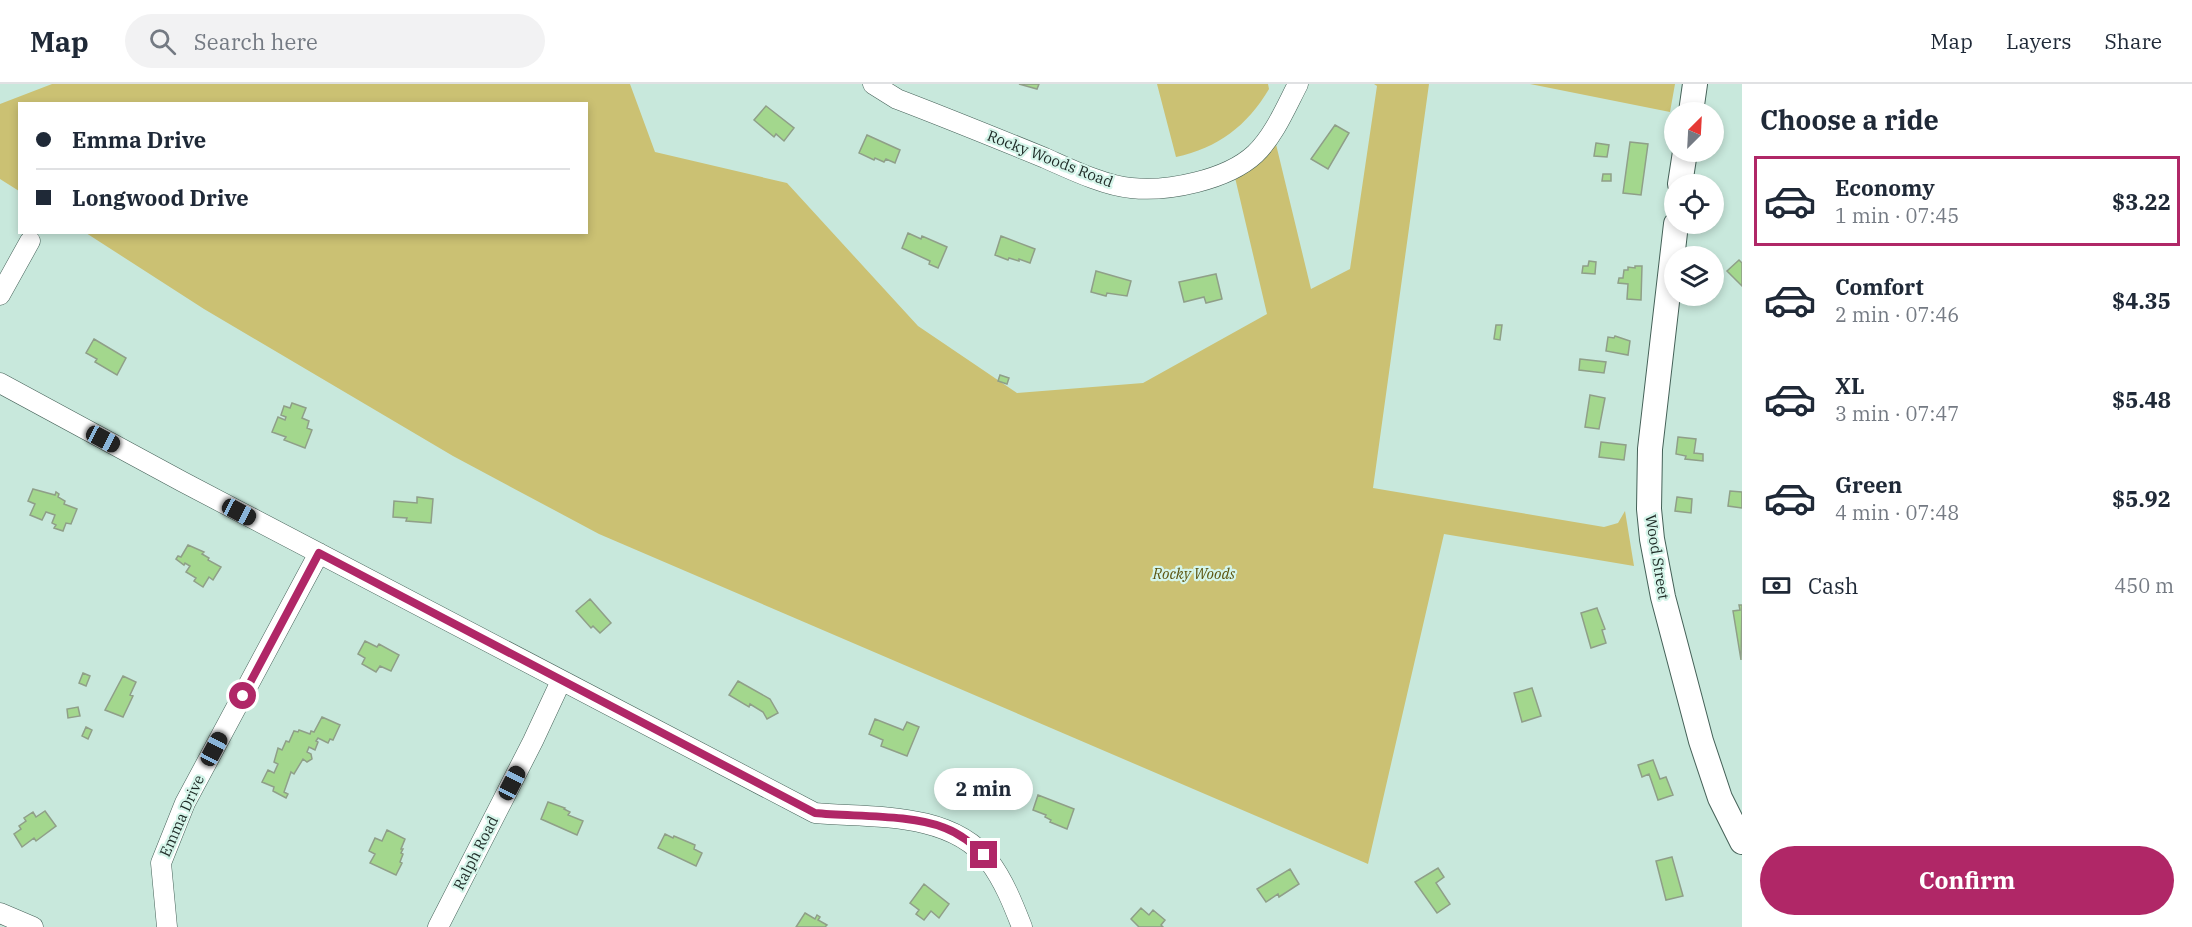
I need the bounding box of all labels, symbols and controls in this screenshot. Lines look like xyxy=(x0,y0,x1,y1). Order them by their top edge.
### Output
search box xyxy=(125,14,545,68)
text: Map xyxy=(30,23,89,60)
icon: search xyxy=(146,25,179,58)
text: Search here xyxy=(194,27,318,56)
text: Map xyxy=(1930,27,1973,55)
text: Layers xyxy=(2006,27,2072,55)
text: Share xyxy=(2105,27,2162,55)
north arrow xyxy=(1664,102,1724,162)
map controls xyxy=(1664,102,1724,306)
text: Choose a ride xyxy=(1760,102,1939,137)
text: Emma Drive xyxy=(72,125,206,154)
street label: Rocky Woods Road xyxy=(985,126,1116,191)
text: Economy xyxy=(1835,173,1935,202)
button: locate xyxy=(1664,174,1724,234)
icon: car xyxy=(1763,174,1817,228)
text: Longwood Drive xyxy=(72,183,249,212)
text: $3.22 xyxy=(2112,187,2171,216)
text: 1 min · 07:45 xyxy=(1835,202,1959,229)
button: layers xyxy=(1664,246,1724,306)
text: Comfort xyxy=(1835,272,1924,301)
icon: car xyxy=(1763,273,1817,327)
text: $4.35 xyxy=(2112,286,2171,315)
text: 2 min · 07:46 xyxy=(1835,301,1959,328)
text: XL xyxy=(1835,371,1865,400)
icon: car xyxy=(1763,372,1817,426)
text: $5.48 xyxy=(2112,385,2171,414)
text: 3 min · 07:47 xyxy=(1835,400,1959,427)
car xyxy=(83,423,123,455)
text: Green xyxy=(1835,470,1902,499)
icon: car xyxy=(1763,471,1817,525)
text: $5.92 xyxy=(2112,484,2171,513)
car xyxy=(219,496,259,528)
text: 4 min · 07:48 xyxy=(1835,499,1959,526)
street label: Wood Street xyxy=(1641,513,1674,601)
park label: Rocky Woods xyxy=(1152,564,1236,583)
icon: cash xyxy=(1760,569,1793,602)
text: Cash xyxy=(1808,571,1859,600)
text: 450 m xyxy=(2114,572,2174,599)
route start xyxy=(229,682,256,709)
car xyxy=(198,729,230,769)
car xyxy=(496,763,528,803)
callout: 2 min xyxy=(934,768,1034,810)
street label: Emma Drive xyxy=(155,772,208,860)
text: 2 min xyxy=(956,775,1012,802)
street label: Ralph Road xyxy=(449,813,502,893)
route end xyxy=(970,841,997,868)
button: Confirm xyxy=(1760,846,2174,915)

